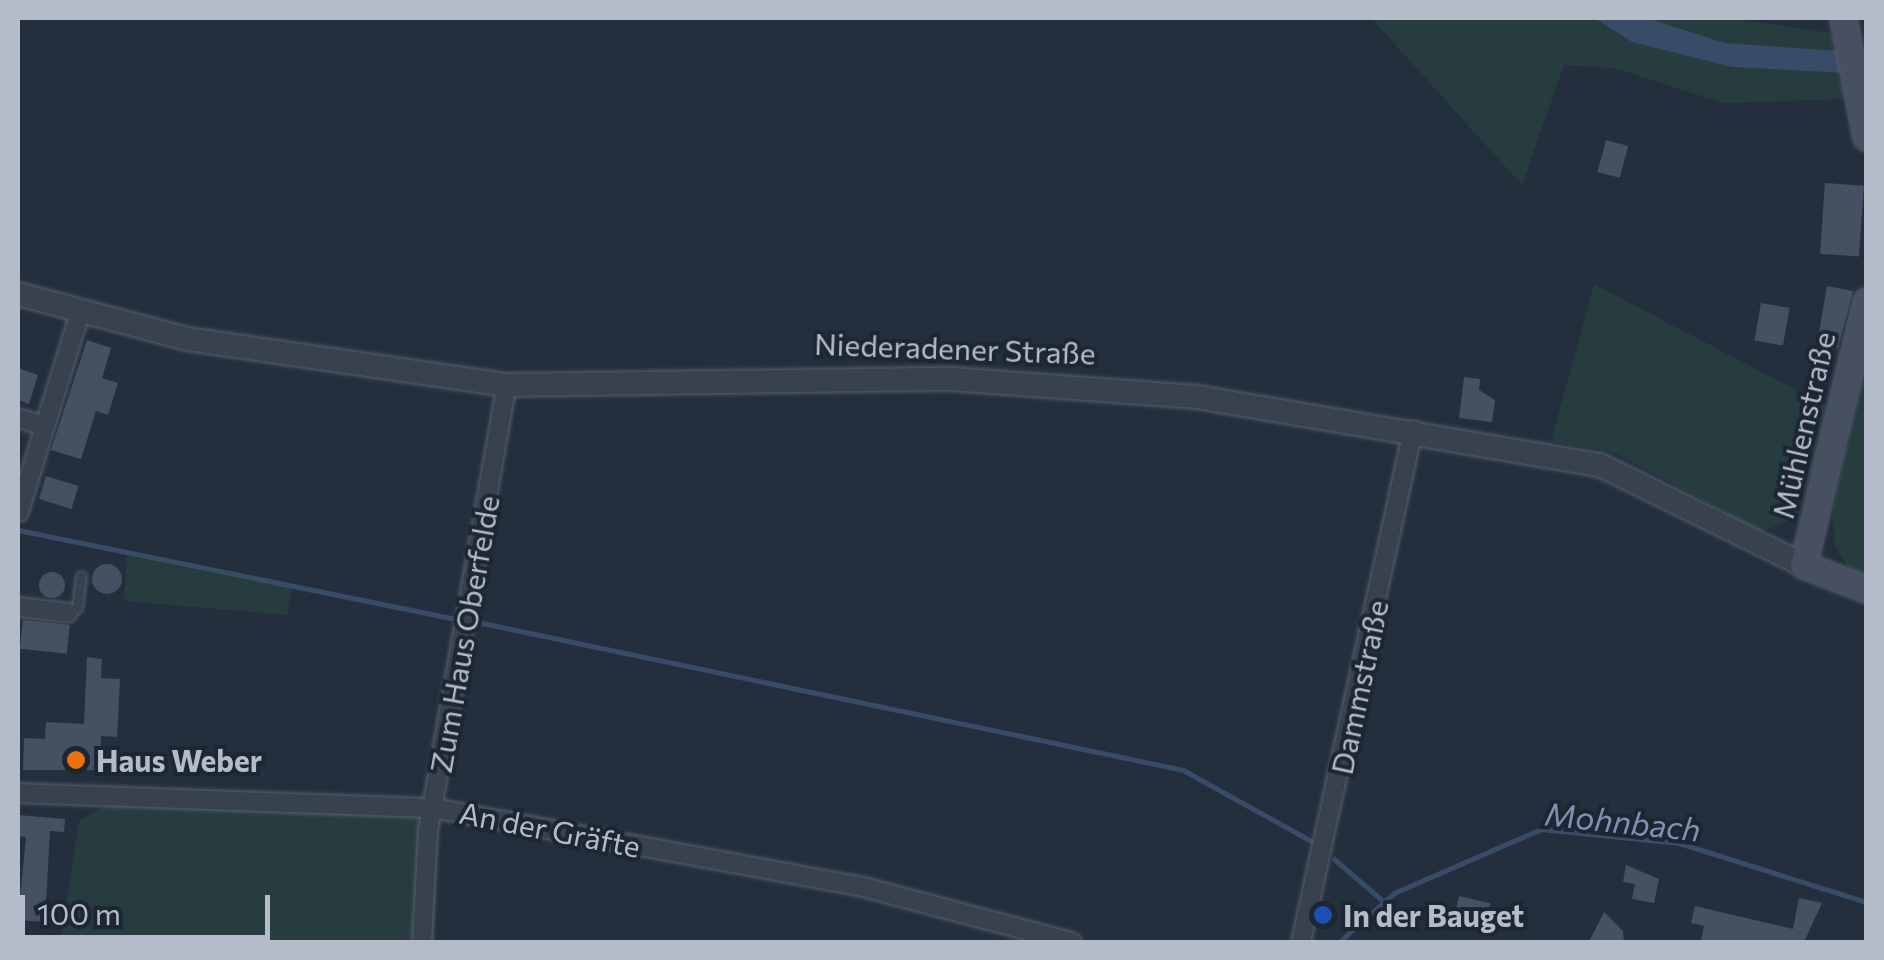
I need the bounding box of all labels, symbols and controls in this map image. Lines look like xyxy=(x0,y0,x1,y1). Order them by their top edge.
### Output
street label: Niederadener Straße xyxy=(814,325,1096,371)
street label: Mühlenstraße xyxy=(1764,328,1842,522)
street label: Zum Haus Oberfelde xyxy=(422,493,506,775)
street label: Dammstraße xyxy=(1323,597,1395,777)
place label: Haus Weber xyxy=(96,742,262,778)
marker: Haus Weber xyxy=(65,749,87,771)
street label: An der Gräfte xyxy=(457,794,643,864)
water label: Mohnbach xyxy=(1543,794,1703,848)
scale bar xyxy=(25,875,275,937)
text: 100 m xyxy=(37,894,121,931)
place label: In der Bauget xyxy=(1343,897,1524,933)
marker: In der Bauget xyxy=(1312,904,1334,926)

